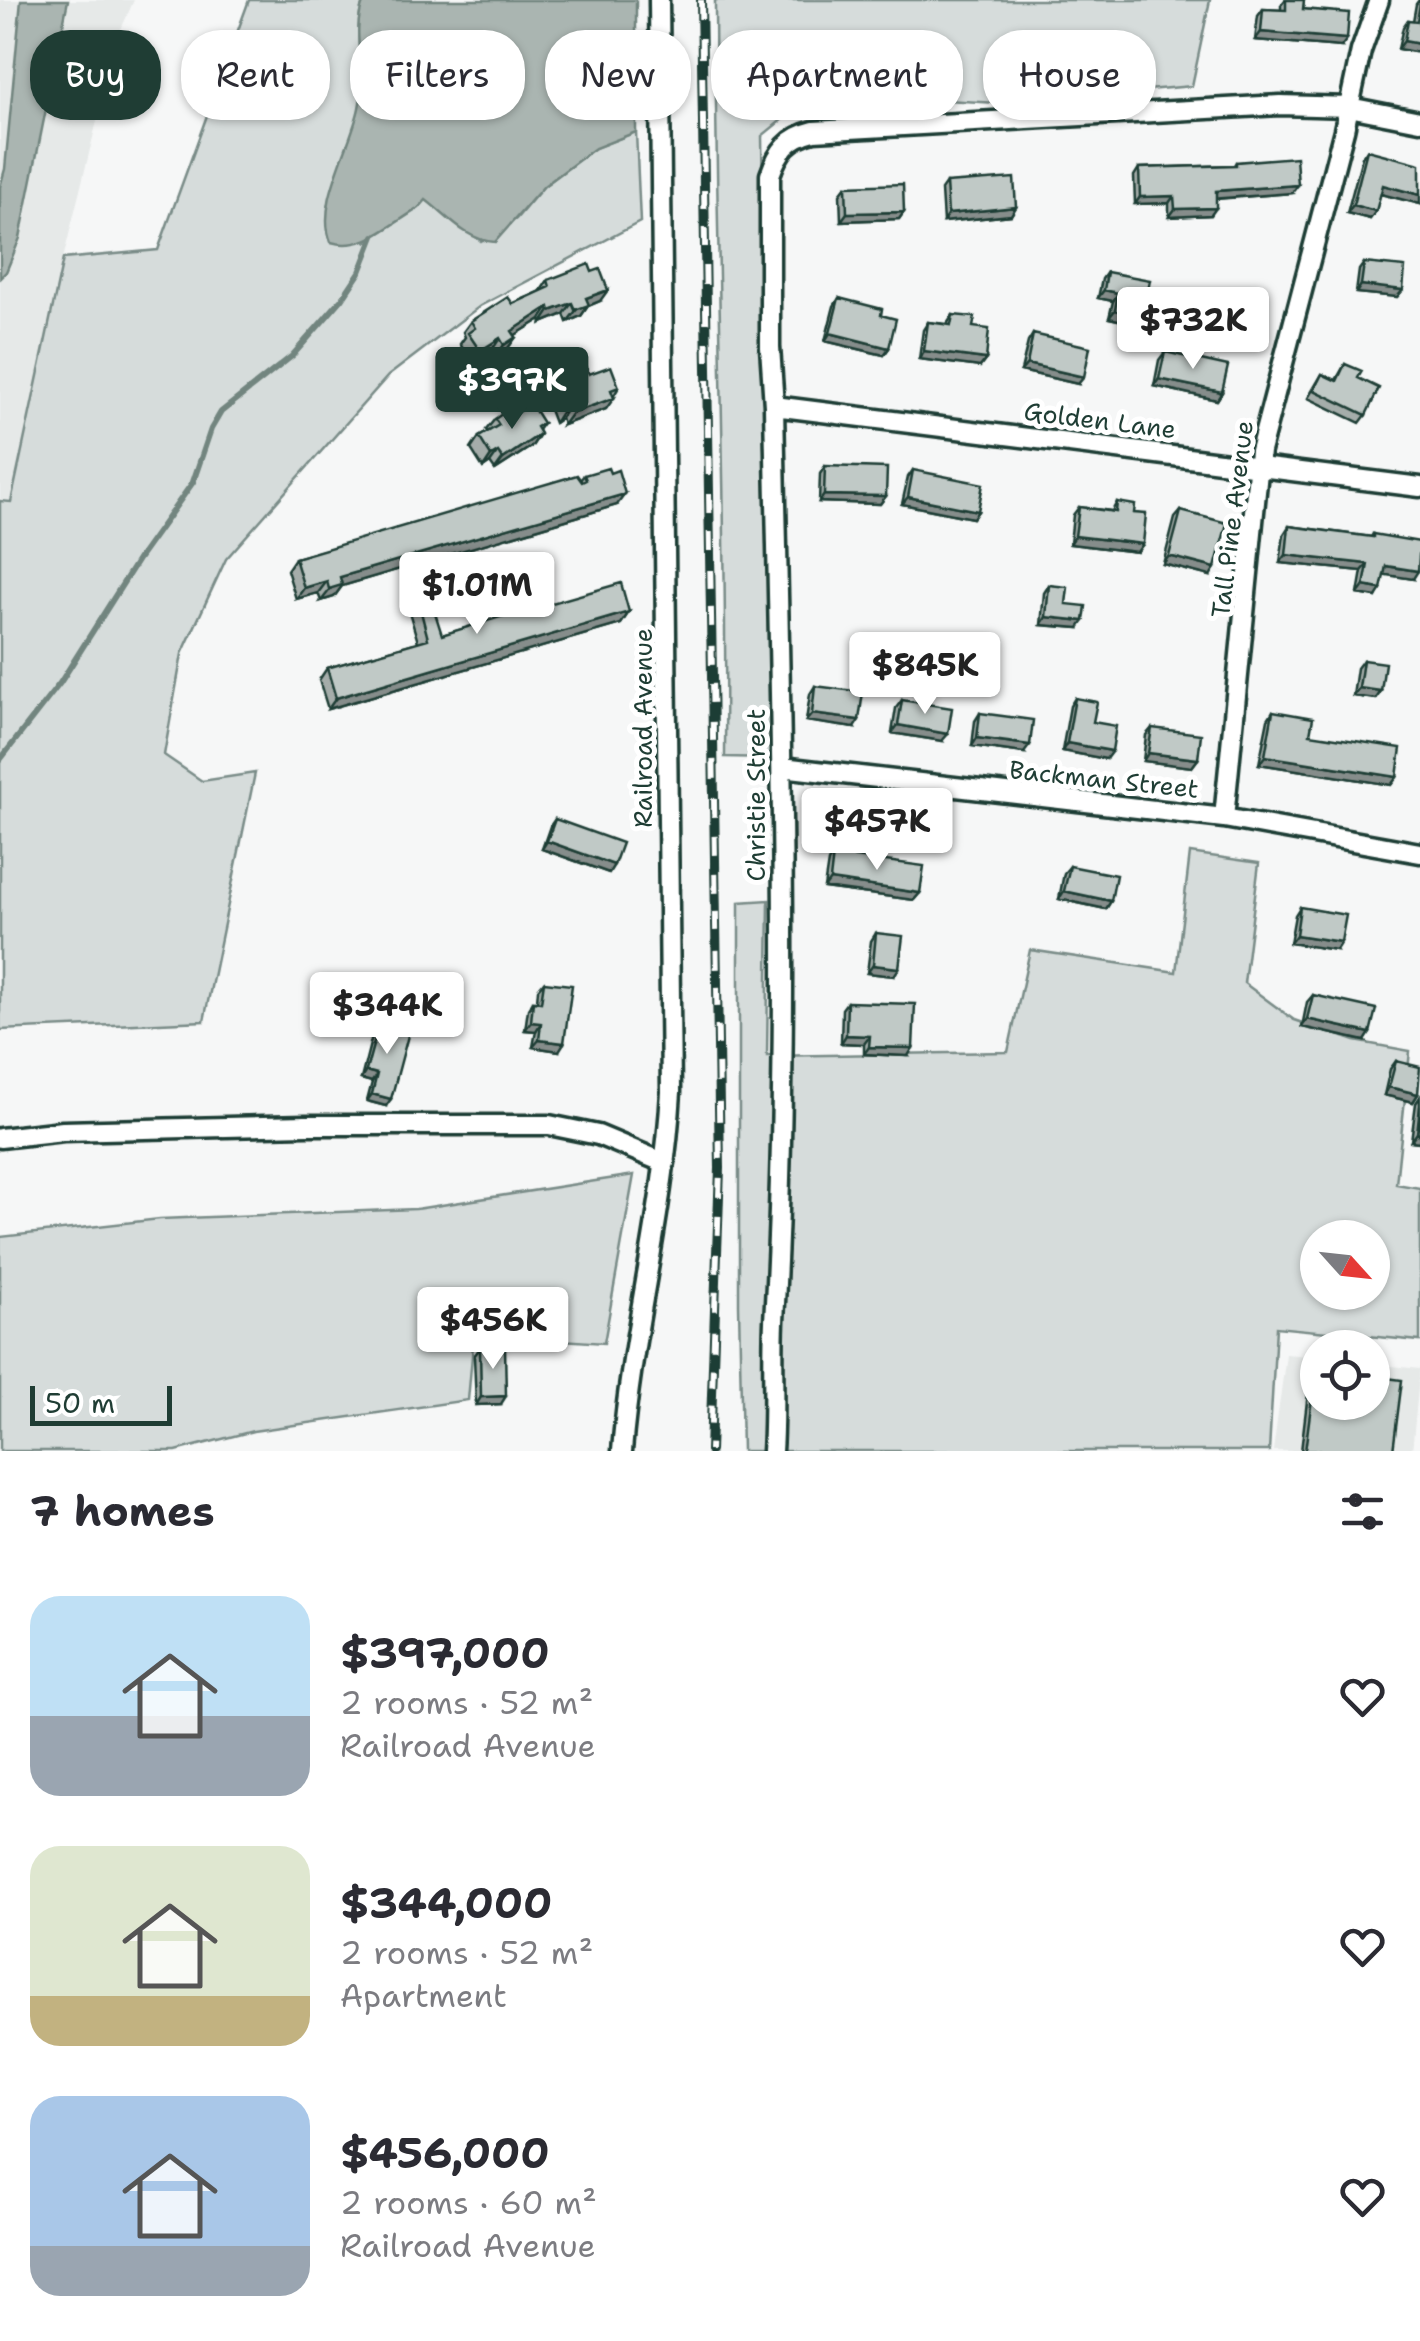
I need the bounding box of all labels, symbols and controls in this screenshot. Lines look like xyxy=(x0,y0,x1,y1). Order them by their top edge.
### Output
chip: Buy xyxy=(30,30,161,120)
chip: Rent xyxy=(181,30,330,120)
chip: Filters xyxy=(350,30,525,120)
chip: New xyxy=(545,30,691,120)
chip: Apartment xyxy=(711,30,963,120)
chip: House xyxy=(983,30,1156,120)
pin: $732K xyxy=(1123,287,1263,372)
text: $732K xyxy=(1139,298,1247,341)
pin: $397K xyxy=(442,347,582,432)
text: $397K xyxy=(457,358,567,401)
street label: Golden Lane xyxy=(1022,394,1178,446)
street label: Tall Pine Avenue xyxy=(1203,418,1261,620)
pin: $1.01M xyxy=(396,552,558,637)
text: $1.01M xyxy=(421,563,533,606)
street label: Railroad Avenue xyxy=(626,628,660,828)
pin: $845K xyxy=(855,632,995,717)
text: $845K xyxy=(871,643,979,686)
street label: Christie Street xyxy=(739,709,773,881)
street label: Backman Street xyxy=(1008,752,1200,806)
pin: $457K xyxy=(807,788,947,873)
text: $457K xyxy=(824,799,930,842)
pin: $344K xyxy=(317,972,457,1057)
text: $344K xyxy=(332,983,442,1026)
north arrow xyxy=(1300,1220,1390,1310)
map controls xyxy=(1300,1220,1390,1420)
pin: $456K xyxy=(423,1287,563,1372)
text: $456K xyxy=(439,1298,547,1341)
button: locate xyxy=(1300,1330,1390,1420)
scale bar xyxy=(30,1381,172,1426)
text: 50 m xyxy=(45,1384,115,1422)
text: 7 homes xyxy=(30,1483,215,1539)
icon: filters xyxy=(1335,1484,1390,1539)
text: $397,000 xyxy=(340,1625,550,1681)
icon: home xyxy=(110,1636,230,1756)
icon: heart xyxy=(1335,1669,1390,1724)
text: 2 rooms · 52 m² xyxy=(340,1681,593,1724)
text: Railroad Avenue xyxy=(340,1724,596,1767)
text: $344,000 xyxy=(340,1875,553,1931)
icon: home xyxy=(110,1886,230,2006)
icon: heart xyxy=(1335,1919,1390,1974)
text: 2 rooms · 52 m² xyxy=(340,1931,593,1974)
text: Apartment xyxy=(340,1974,507,2017)
text: $456,000 xyxy=(340,2125,550,2181)
icon: home xyxy=(110,2136,230,2256)
icon: heart xyxy=(1335,2169,1390,2224)
text: 2 rooms · 60 m² xyxy=(340,2181,597,2224)
text: Railroad Avenue xyxy=(340,2224,596,2267)

